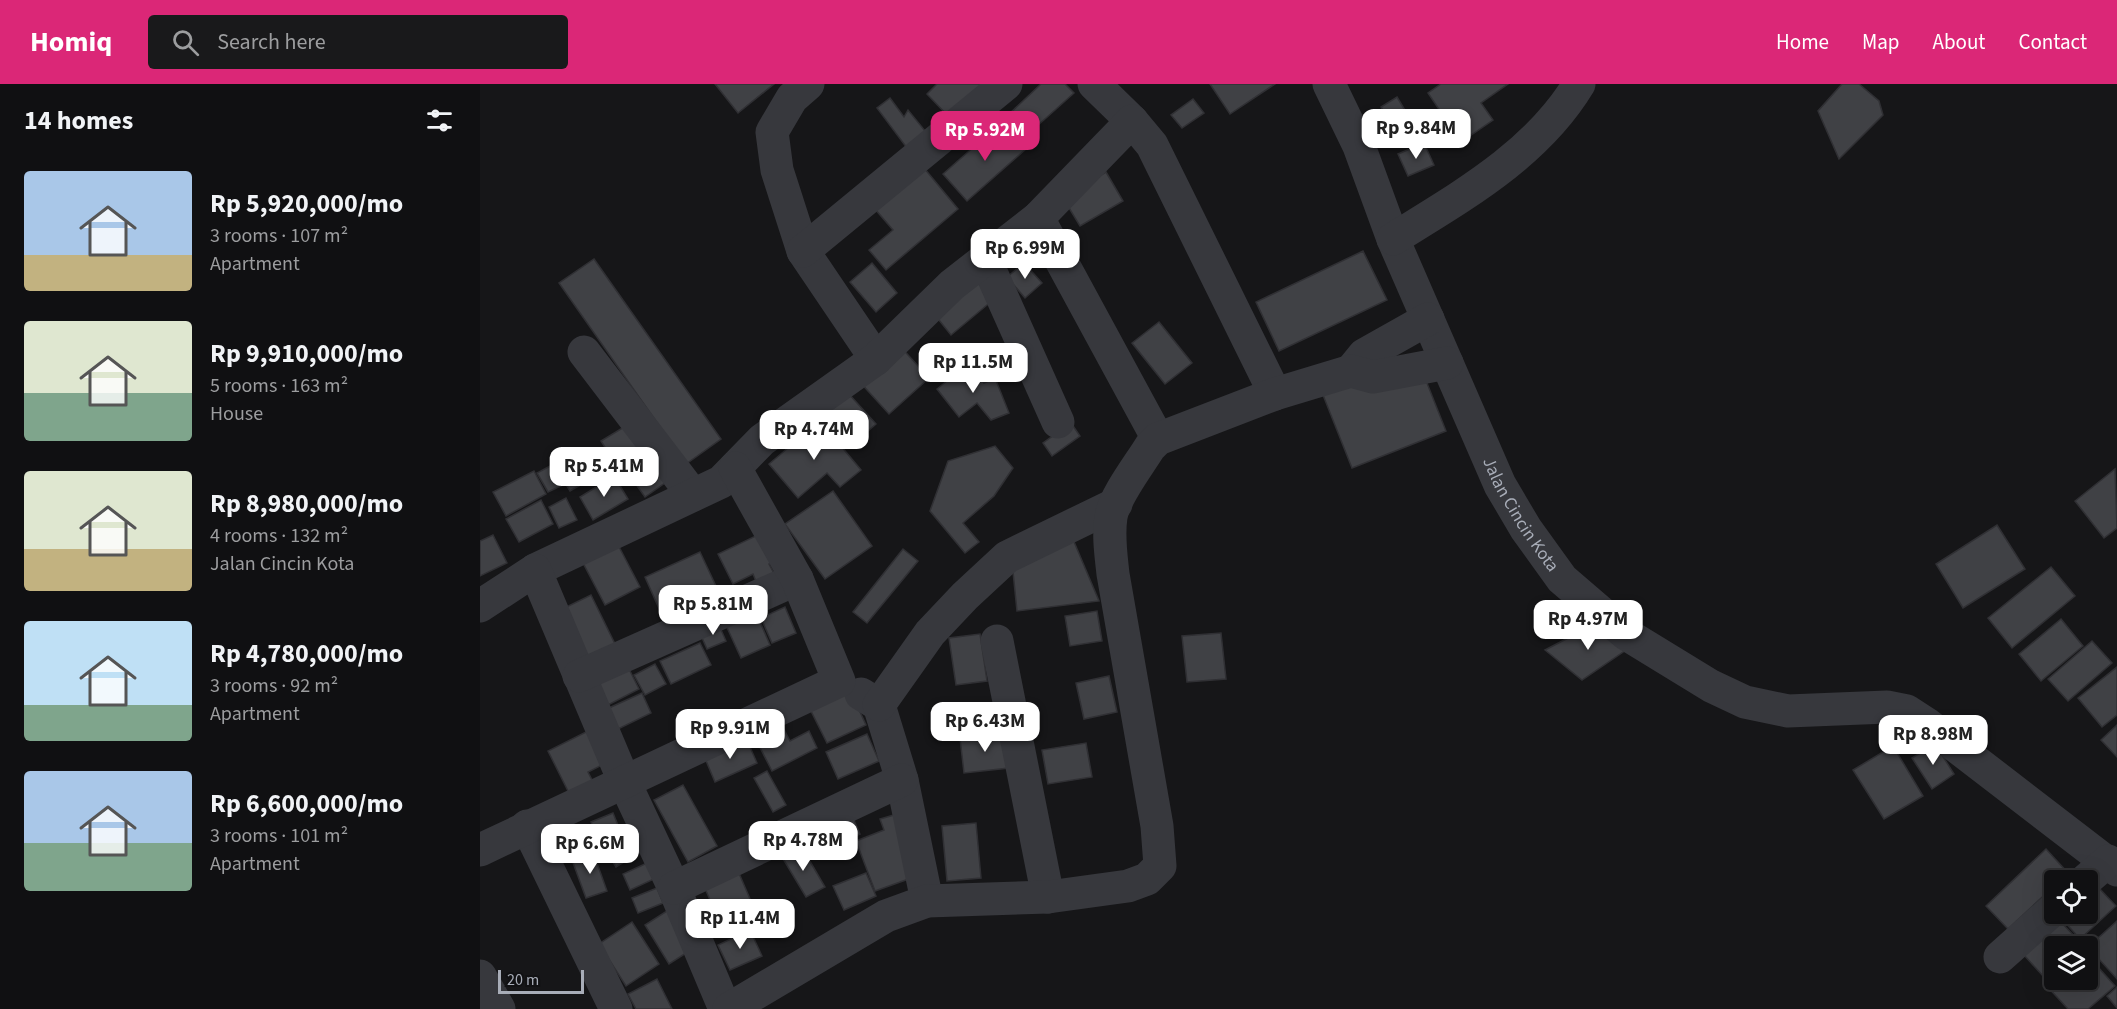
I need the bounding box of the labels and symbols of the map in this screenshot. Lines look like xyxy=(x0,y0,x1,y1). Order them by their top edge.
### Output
pin: Rp 9.84M xyxy=(1354,109,1478,160)
pin: Rp 5.92M xyxy=(923,111,1047,162)
pin: Rp 6.99M xyxy=(963,229,1087,280)
pin: Rp 11.5M xyxy=(911,343,1035,394)
pin: Rp 4.74M xyxy=(752,410,876,461)
pin: Rp 5.41M xyxy=(542,447,666,498)
street label: Jalan Cincin Kota xyxy=(1476,453,1565,577)
pin: Rp 5.81M xyxy=(651,585,775,636)
pin: Rp 4.97M xyxy=(1526,600,1650,651)
pin: Rp 6.43M xyxy=(923,702,1047,753)
pin: Rp 9.91M xyxy=(668,709,792,760)
pin: Rp 8.98M xyxy=(1871,715,1995,766)
pin: Rp 4.78M xyxy=(741,821,865,872)
pin: Rp 6.6M xyxy=(535,824,645,875)
pin: Rp 11.4M xyxy=(678,899,802,950)
scale bar xyxy=(498,967,584,994)

